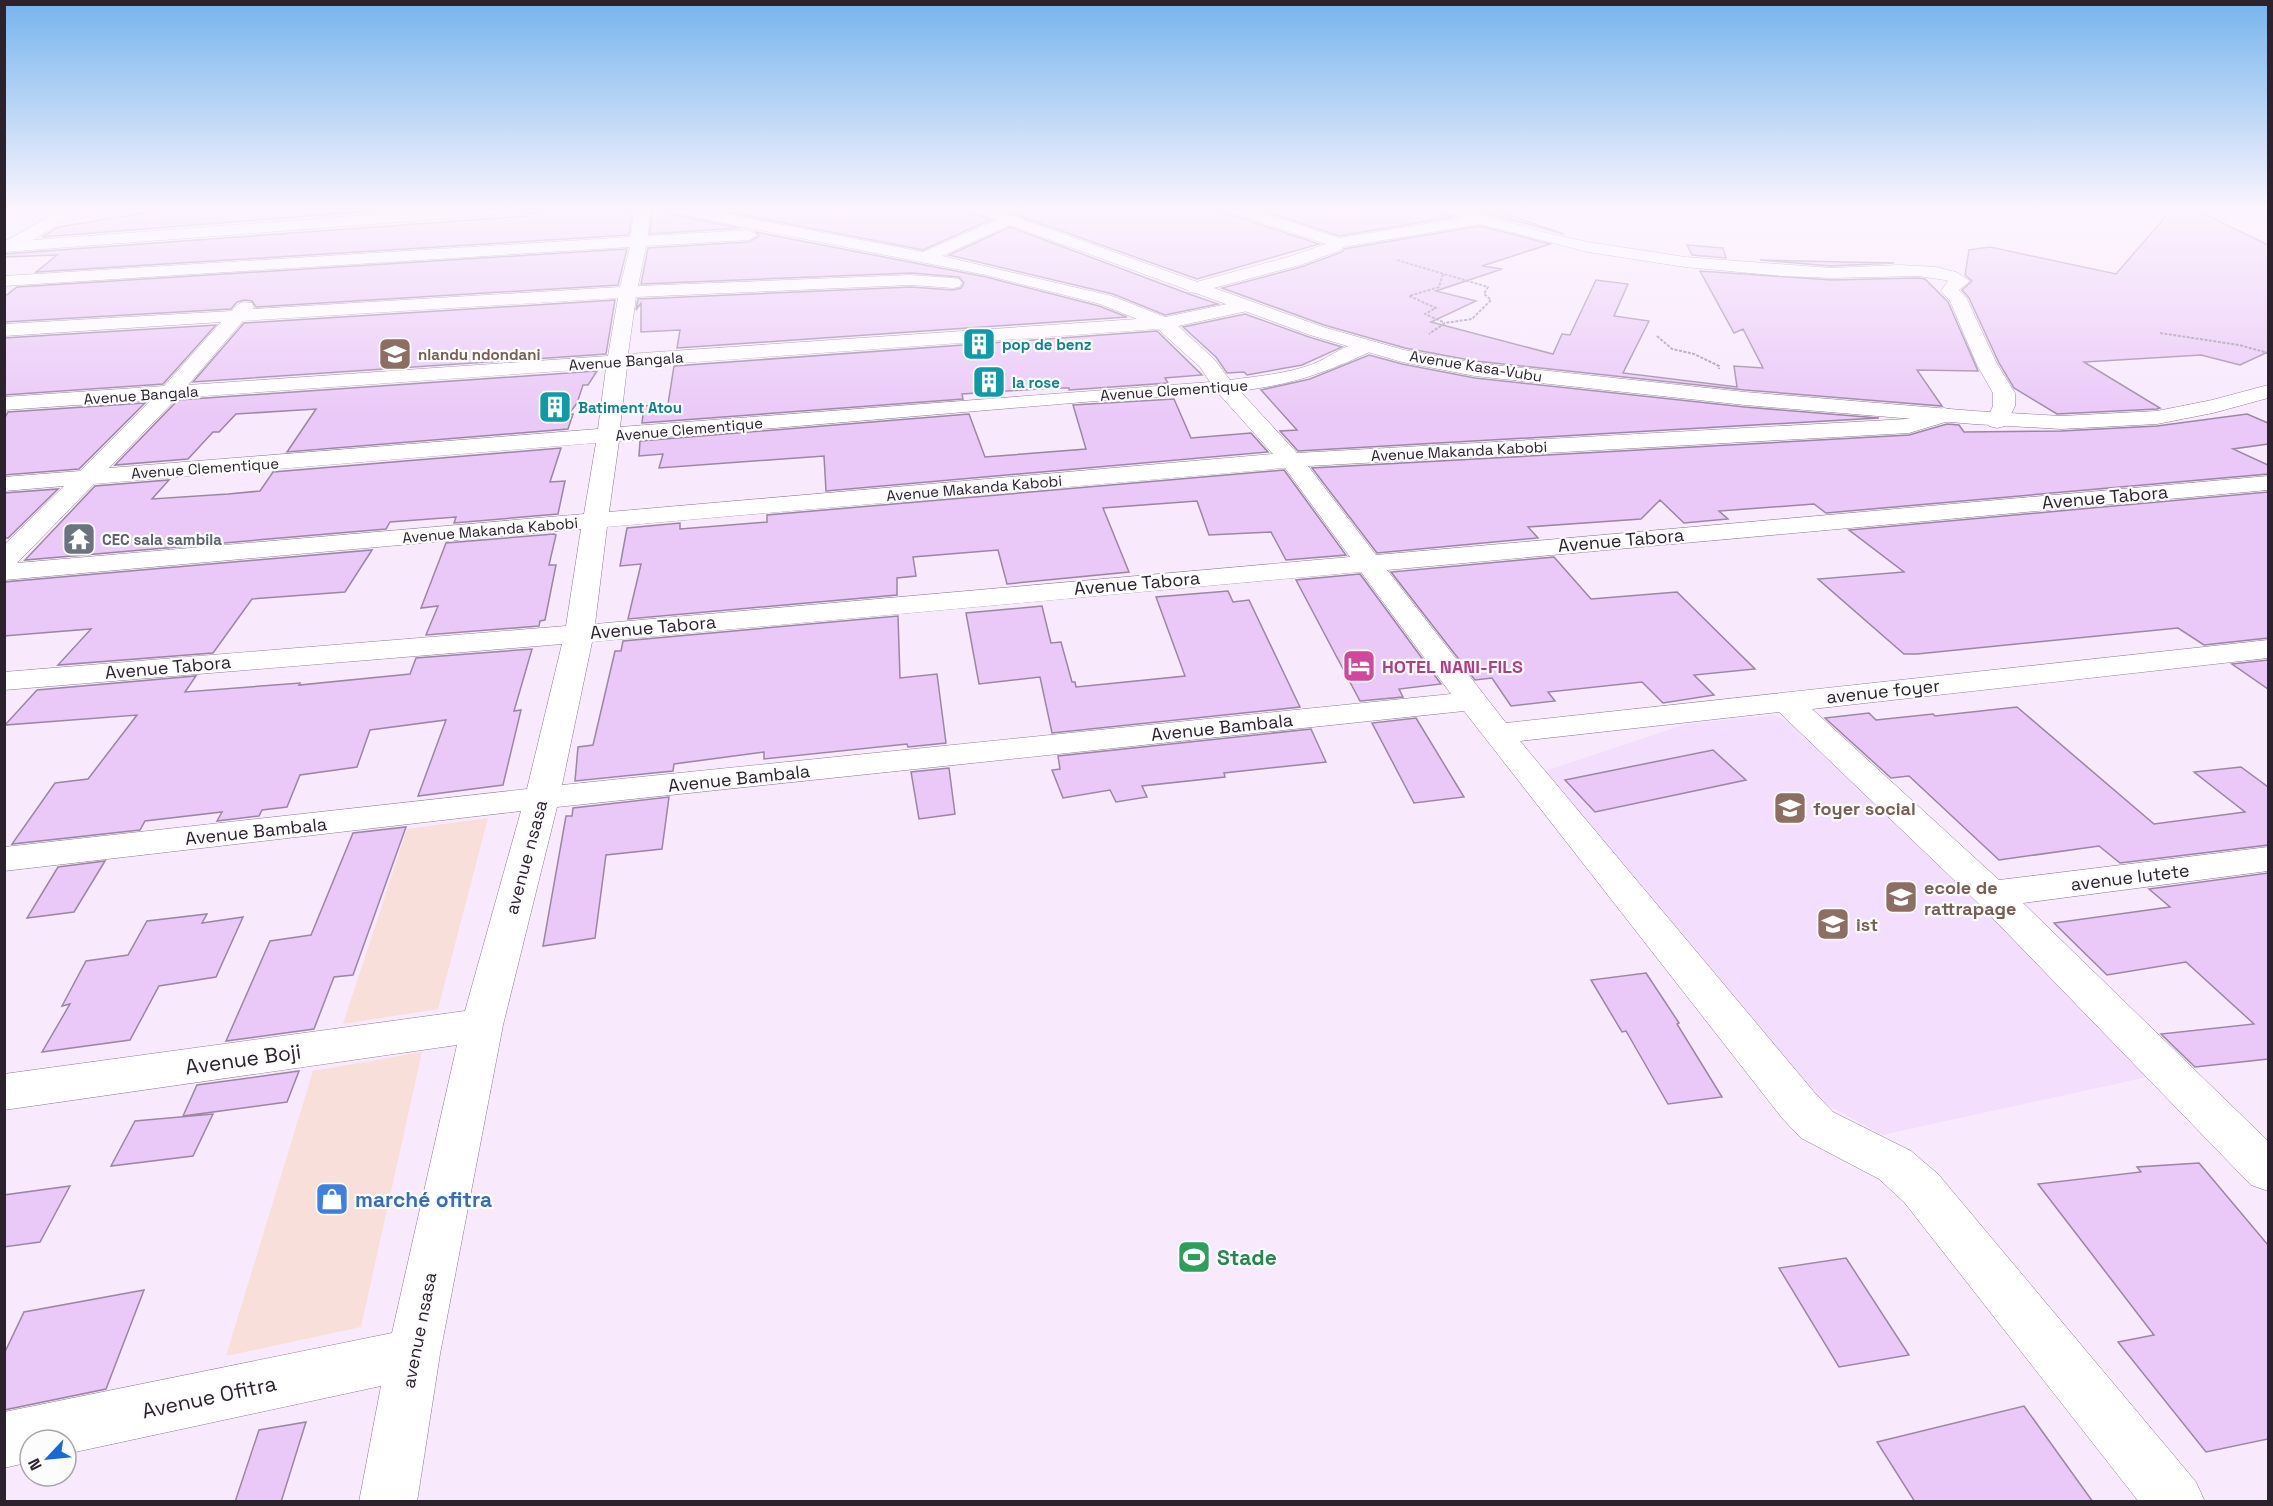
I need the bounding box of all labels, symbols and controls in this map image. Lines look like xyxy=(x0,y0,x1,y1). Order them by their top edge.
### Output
building icon: pop de benz xyxy=(961,326,997,362)
place label: pop de benz xyxy=(1002,335,1092,354)
school or university icon: nlandu ndondani xyxy=(377,336,413,372)
place label: nlandu ndondani xyxy=(418,345,540,364)
street label: Avenue Kasa-Vubu xyxy=(1408,346,1544,386)
street label: Avenue Bangala xyxy=(568,347,684,374)
building icon: la rose xyxy=(971,364,1007,400)
place label: la rose xyxy=(1012,373,1060,392)
street label: Avenue Clementique xyxy=(1099,375,1249,405)
street label: Avenue Bangala xyxy=(83,381,199,408)
building icon: Batiment Atou xyxy=(537,389,573,425)
place label: Batiment Atou xyxy=(578,398,682,417)
street label: Avenue Clementique xyxy=(614,413,764,445)
street label: Avenue Makanda Kabobi xyxy=(1370,437,1548,465)
street label: Avenue Clementique xyxy=(130,453,280,483)
street label: Avenue Makanda Kabobi xyxy=(885,471,1063,505)
street label: Avenue Tabora xyxy=(2041,480,2169,514)
street label: Avenue Makanda Kabobi xyxy=(401,513,579,547)
temple icon: CEC sala sambila xyxy=(61,521,97,557)
street label: Avenue Tabora xyxy=(1557,523,1685,557)
place label: CEC sala sambila xyxy=(102,530,222,549)
street label: Avenue Tabora xyxy=(1073,566,1201,600)
street label: Avenue Tabora xyxy=(589,610,717,644)
hotel icon: HOTEL NANI-FILS xyxy=(1341,648,1377,684)
street label: Avenue Tabora xyxy=(104,650,232,684)
place label: HOTEL NANI-FILS xyxy=(1382,655,1523,678)
street label: avenue foyer xyxy=(1825,674,1941,708)
street label: Avenue Bambala xyxy=(1150,708,1294,746)
street label: Avenue Bambala xyxy=(667,759,811,797)
school or university icon: foyer social xyxy=(1772,790,1808,826)
street label: avenue nsasa xyxy=(500,797,552,917)
place label: foyer social xyxy=(1813,797,1916,820)
street label: Avenue Bambala xyxy=(184,812,328,850)
street label: avenue lutete xyxy=(2069,858,2191,896)
place label: ecole de rattrapage xyxy=(1924,876,2016,920)
school or university icon: ecole de rattrapage xyxy=(1883,879,1919,915)
school or university icon: ist xyxy=(1815,906,1851,942)
place label: ist xyxy=(1856,913,1878,936)
street label: Avenue Boji xyxy=(183,1038,303,1080)
shop icon: marché ofitra xyxy=(314,1181,350,1217)
place label: marché ofitra xyxy=(355,1186,492,1213)
sports icon: Stade xyxy=(1176,1239,1212,1275)
place label: Stade xyxy=(1217,1244,1277,1271)
street label: avenue nsasa xyxy=(396,1270,442,1390)
street label: Avenue Ofitra xyxy=(139,1370,279,1424)
north arrow xyxy=(18,1428,78,1488)
text: N xyxy=(23,1455,47,1474)

